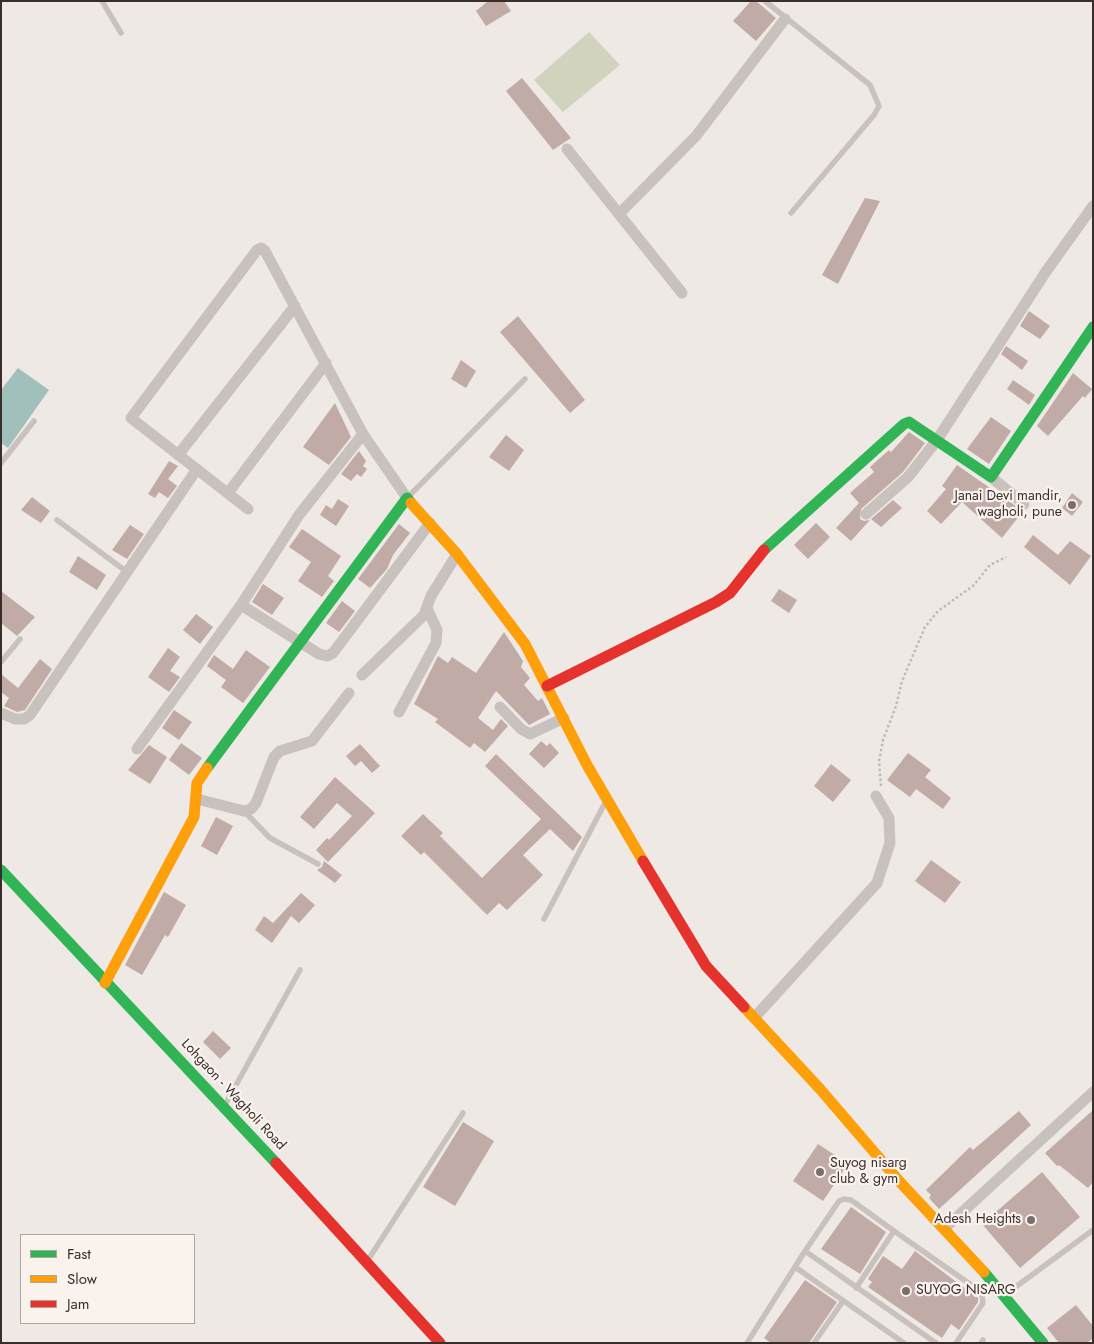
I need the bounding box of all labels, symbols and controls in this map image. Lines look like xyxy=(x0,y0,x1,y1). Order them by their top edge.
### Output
place label: Janai Devi mandir, wagholi, pune xyxy=(955,489,1062,522)
marker: Janai Devi mandir, wagholi, pune xyxy=(1066,499,1078,511)
street label: Lohgaon - Wagholi Road xyxy=(177,1036,289,1154)
place label: Suyog nisarg club & gym xyxy=(830,1156,907,1188)
marker: Suyog nisarg club & gym xyxy=(814,1166,826,1178)
place label: Adesh Heights xyxy=(934,1212,1021,1228)
marker: Adesh Heights xyxy=(1025,1214,1037,1226)
legend xyxy=(20,1234,195,1324)
text: Fast xyxy=(67,1243,91,1265)
text: Slow xyxy=(67,1268,97,1290)
place label: SUYOG NISARG xyxy=(916,1283,1016,1299)
marker: SUYOG NISARG xyxy=(900,1285,912,1297)
text: Jam xyxy=(67,1293,90,1315)

